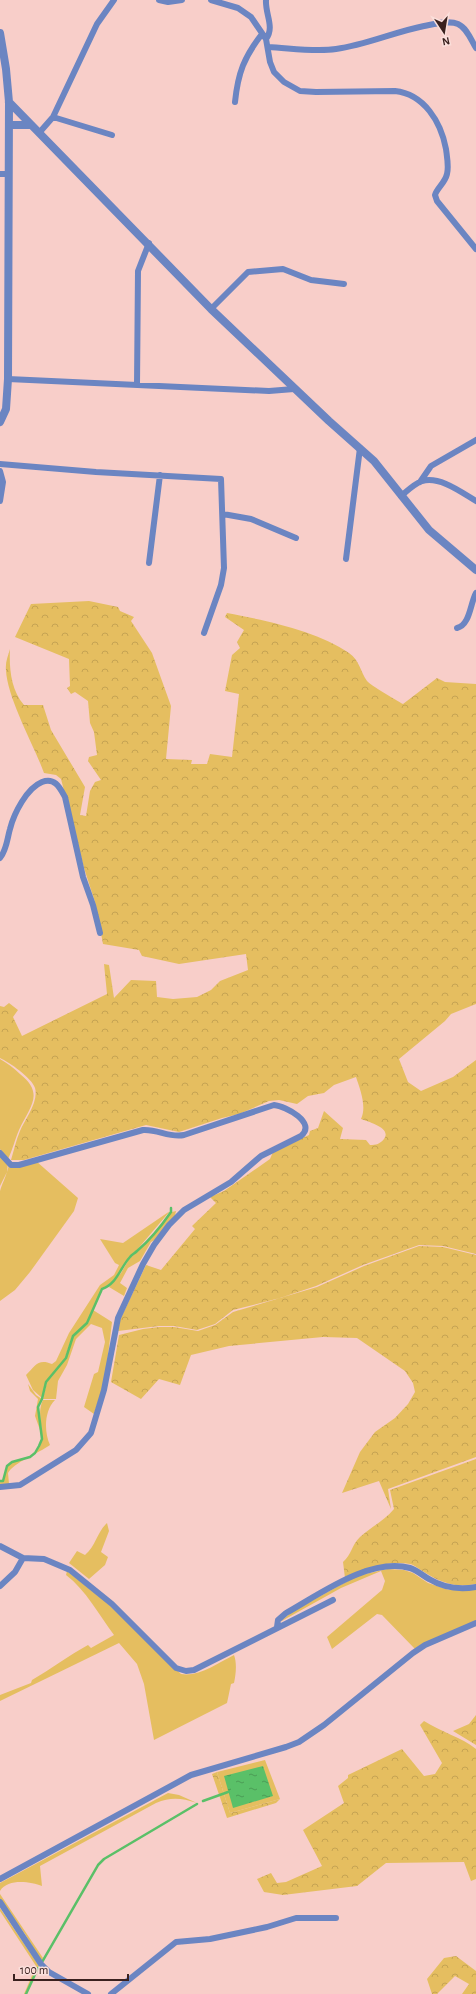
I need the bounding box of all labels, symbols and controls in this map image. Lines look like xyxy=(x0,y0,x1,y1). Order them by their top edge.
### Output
north arrow xyxy=(424,12,464,52)
text: N xyxy=(441,35,451,47)
scale bar xyxy=(14,1956,128,1982)
text: 100 m xyxy=(20,1964,48,1976)

